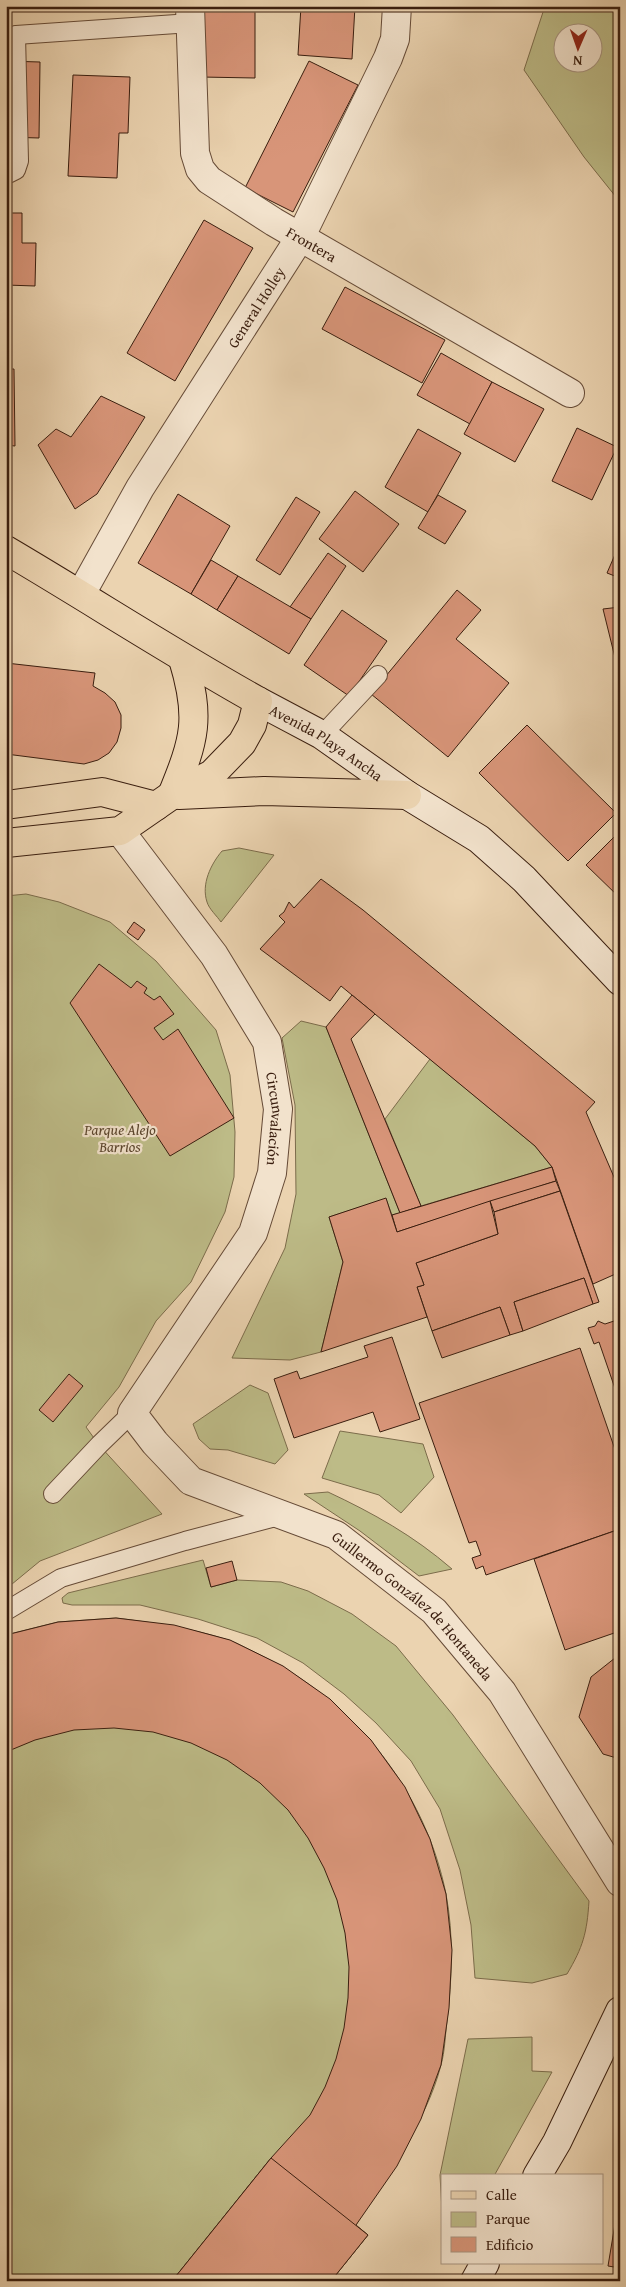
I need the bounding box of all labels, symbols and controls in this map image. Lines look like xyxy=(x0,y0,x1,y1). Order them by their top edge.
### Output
north arrow xyxy=(554,22,604,72)
text: N xyxy=(572,51,583,71)
street label: Frontera xyxy=(283,221,341,267)
street label: General Holley xyxy=(222,262,290,352)
street label: Avenida Playa Ancha xyxy=(266,699,387,785)
street label: Circunvalación xyxy=(262,1070,289,1167)
park label: Parque Alejo Barrios xyxy=(83,1119,156,1157)
street label: Guillermo González de Hontaneda xyxy=(328,1525,498,1685)
legend xyxy=(441,2174,604,2264)
text: Calle xyxy=(486,2184,517,2205)
text: Parque xyxy=(486,2208,530,2229)
text: Edificio xyxy=(486,2234,534,2255)

